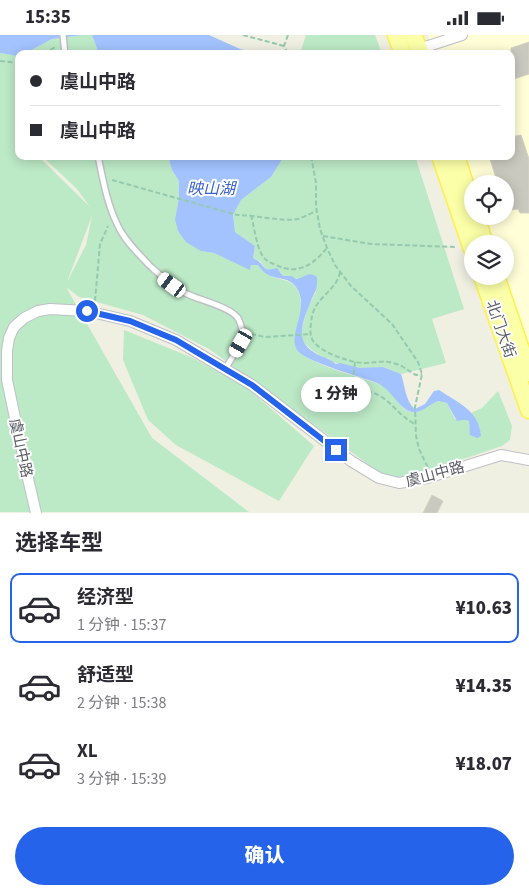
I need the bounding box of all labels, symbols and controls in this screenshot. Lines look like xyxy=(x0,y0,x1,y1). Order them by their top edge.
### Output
text: 15:35 xyxy=(25,4,71,31)
text: 虞山中路 xyxy=(60,69,136,96)
text: 虞山中路 xyxy=(60,118,136,145)
map controls xyxy=(464,175,514,285)
button: locate xyxy=(464,175,514,225)
water label: 映山湖 xyxy=(187,178,238,200)
button: layers xyxy=(464,235,514,285)
car xyxy=(155,270,188,300)
street label: 北门大街 xyxy=(481,297,520,361)
route start xyxy=(76,300,98,322)
car xyxy=(227,326,254,360)
callout: 1 分钟 xyxy=(301,377,371,413)
text: 1 分钟 xyxy=(314,383,358,405)
street label: 虞山中路 xyxy=(4,417,37,480)
route end xyxy=(325,439,347,461)
street label: 虞山中路 xyxy=(403,457,467,492)
text: 选择车型 xyxy=(15,527,103,559)
text: 经济型 xyxy=(77,584,134,611)
icon: car xyxy=(17,586,62,631)
text: ¥10.63 xyxy=(455,595,512,622)
text: 1 分钟 · 15:37 xyxy=(77,614,166,636)
text: 舒适型 xyxy=(77,662,134,689)
icon: car xyxy=(17,664,62,709)
text: ¥14.35 xyxy=(455,673,512,700)
text: 2 分钟 · 15:38 xyxy=(77,692,166,714)
text: XL xyxy=(77,738,98,765)
icon: car xyxy=(17,742,62,787)
text: ¥18.07 xyxy=(455,751,512,778)
text: 3 分钟 · 15:39 xyxy=(77,768,166,790)
button: 确认 xyxy=(15,827,514,885)

